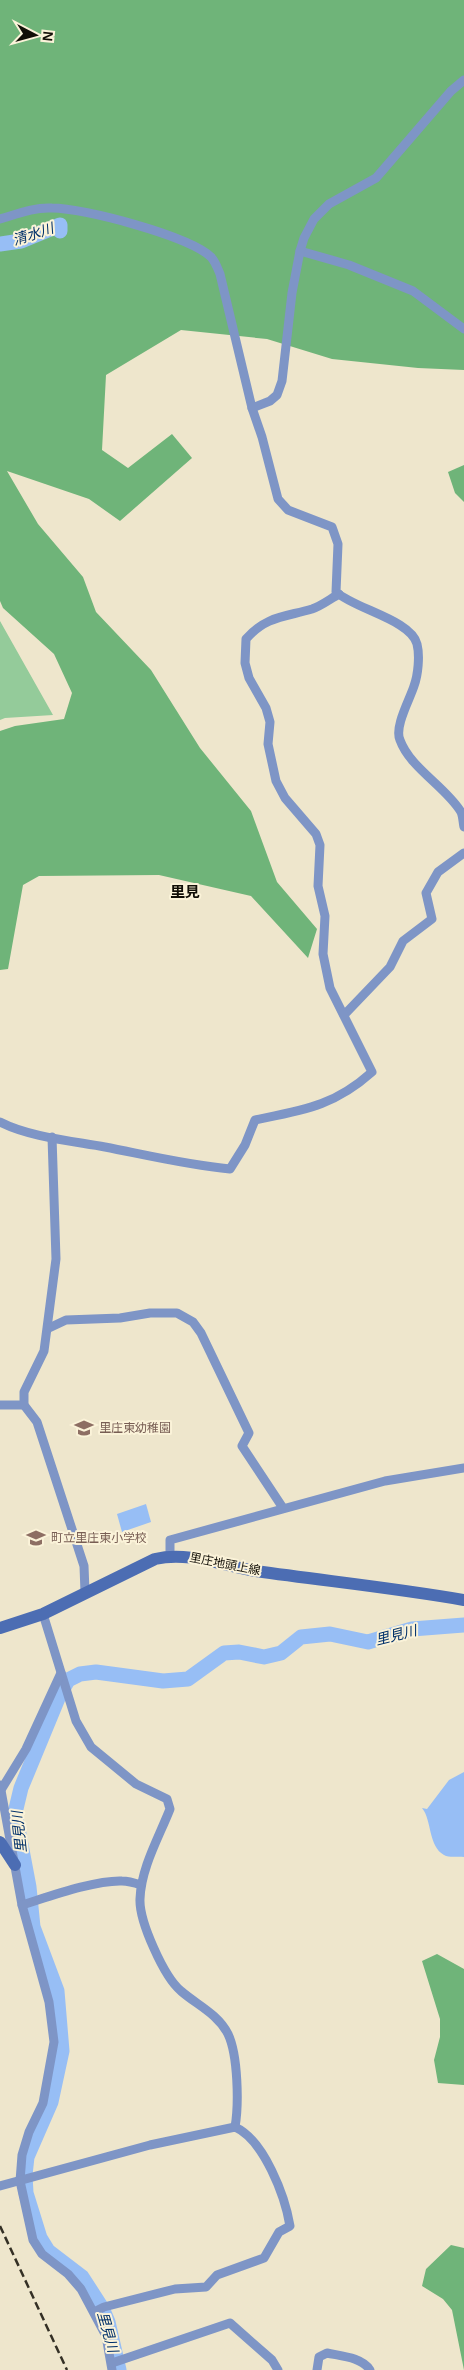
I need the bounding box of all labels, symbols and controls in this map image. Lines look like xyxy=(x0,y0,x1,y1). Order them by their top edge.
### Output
north arrow xyxy=(10,10,60,60)
text: N xyxy=(39,30,56,42)
water label: 清水川 xyxy=(11,219,57,248)
district label: 里見 xyxy=(170,883,200,900)
school or university icon: 里庄東幼稚園 xyxy=(73,1417,95,1439)
place label: 里庄東幼稚園 xyxy=(99,1421,171,1435)
school or university icon: 町立里庄東小学校 xyxy=(25,1527,47,1549)
place label: 町立里庄東小学校 xyxy=(51,1531,147,1545)
street label: 里庄地頭上線 xyxy=(188,1550,262,1578)
water label: 里見川 xyxy=(374,1622,420,1648)
water label: 里見川 xyxy=(9,1808,29,1854)
water label: 里見川 xyxy=(95,2310,122,2356)

